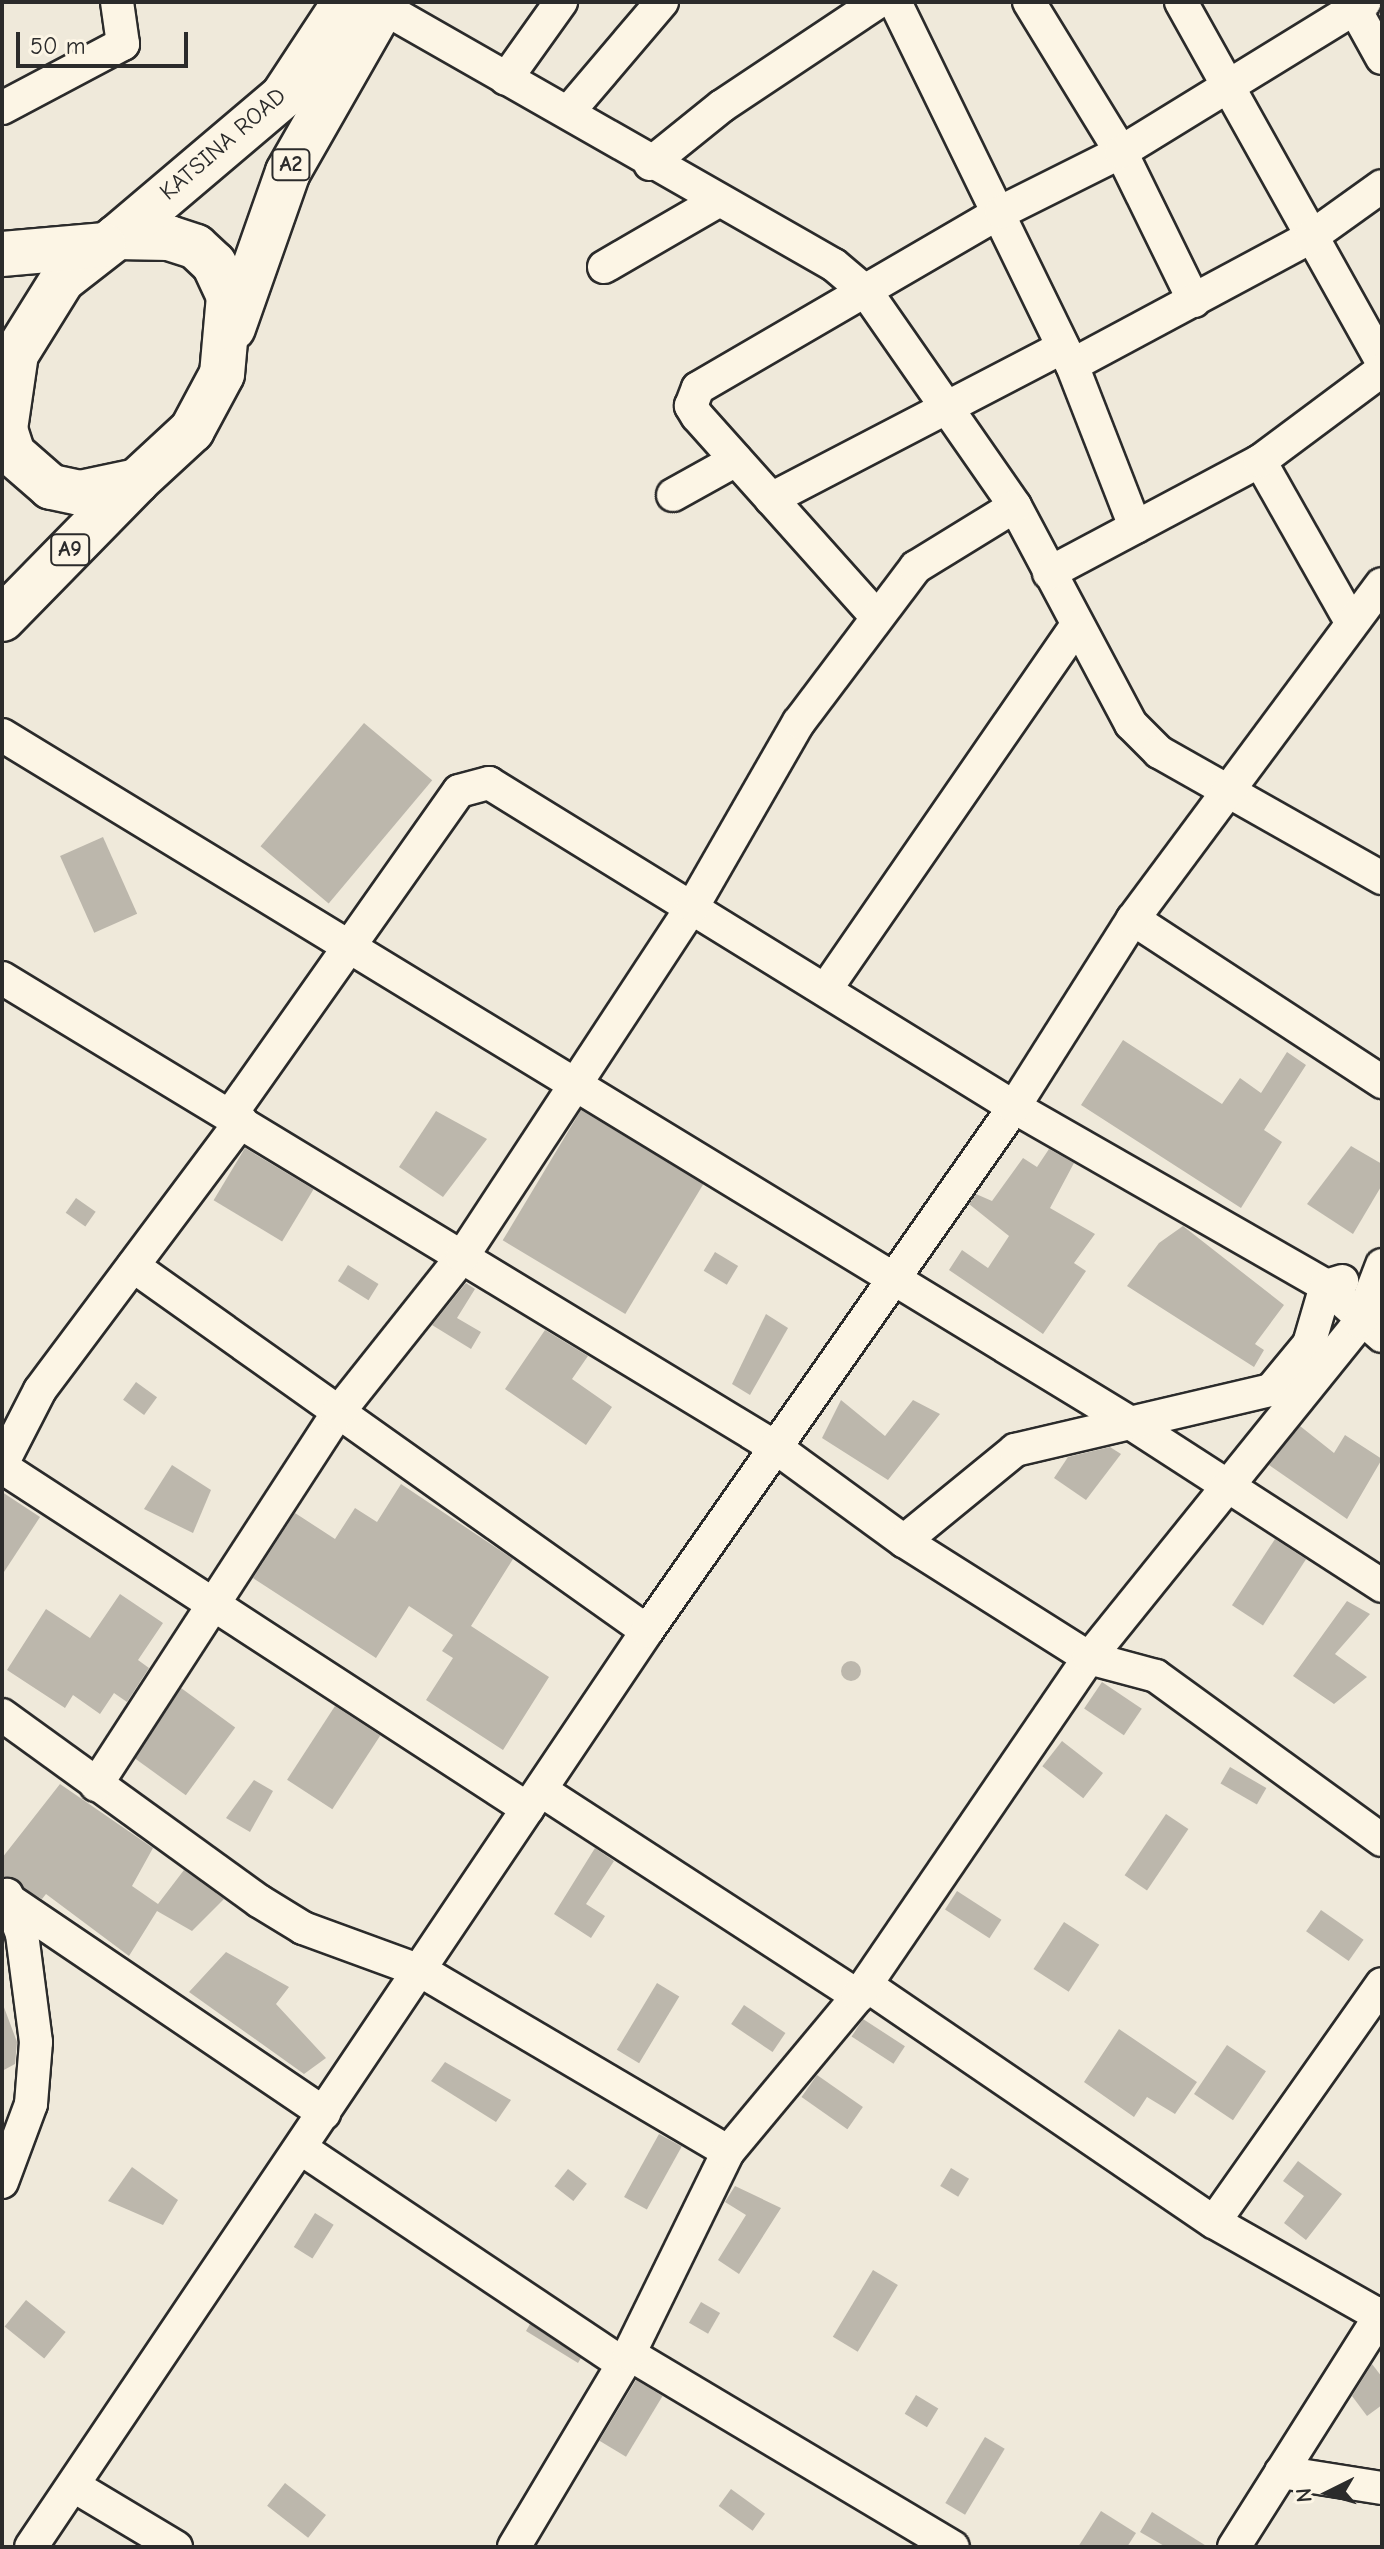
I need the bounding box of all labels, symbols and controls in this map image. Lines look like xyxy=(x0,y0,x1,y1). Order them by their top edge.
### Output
scale bar xyxy=(20,16,192,66)
text: 50 m xyxy=(30,32,86,60)
street label: KATSINA ROAD xyxy=(154,82,292,206)
road number: A2 xyxy=(271,147,311,183)
road number: A9 xyxy=(50,532,90,568)
north arrow xyxy=(1288,2453,1368,2533)
text: N xyxy=(1291,2487,1318,2503)

